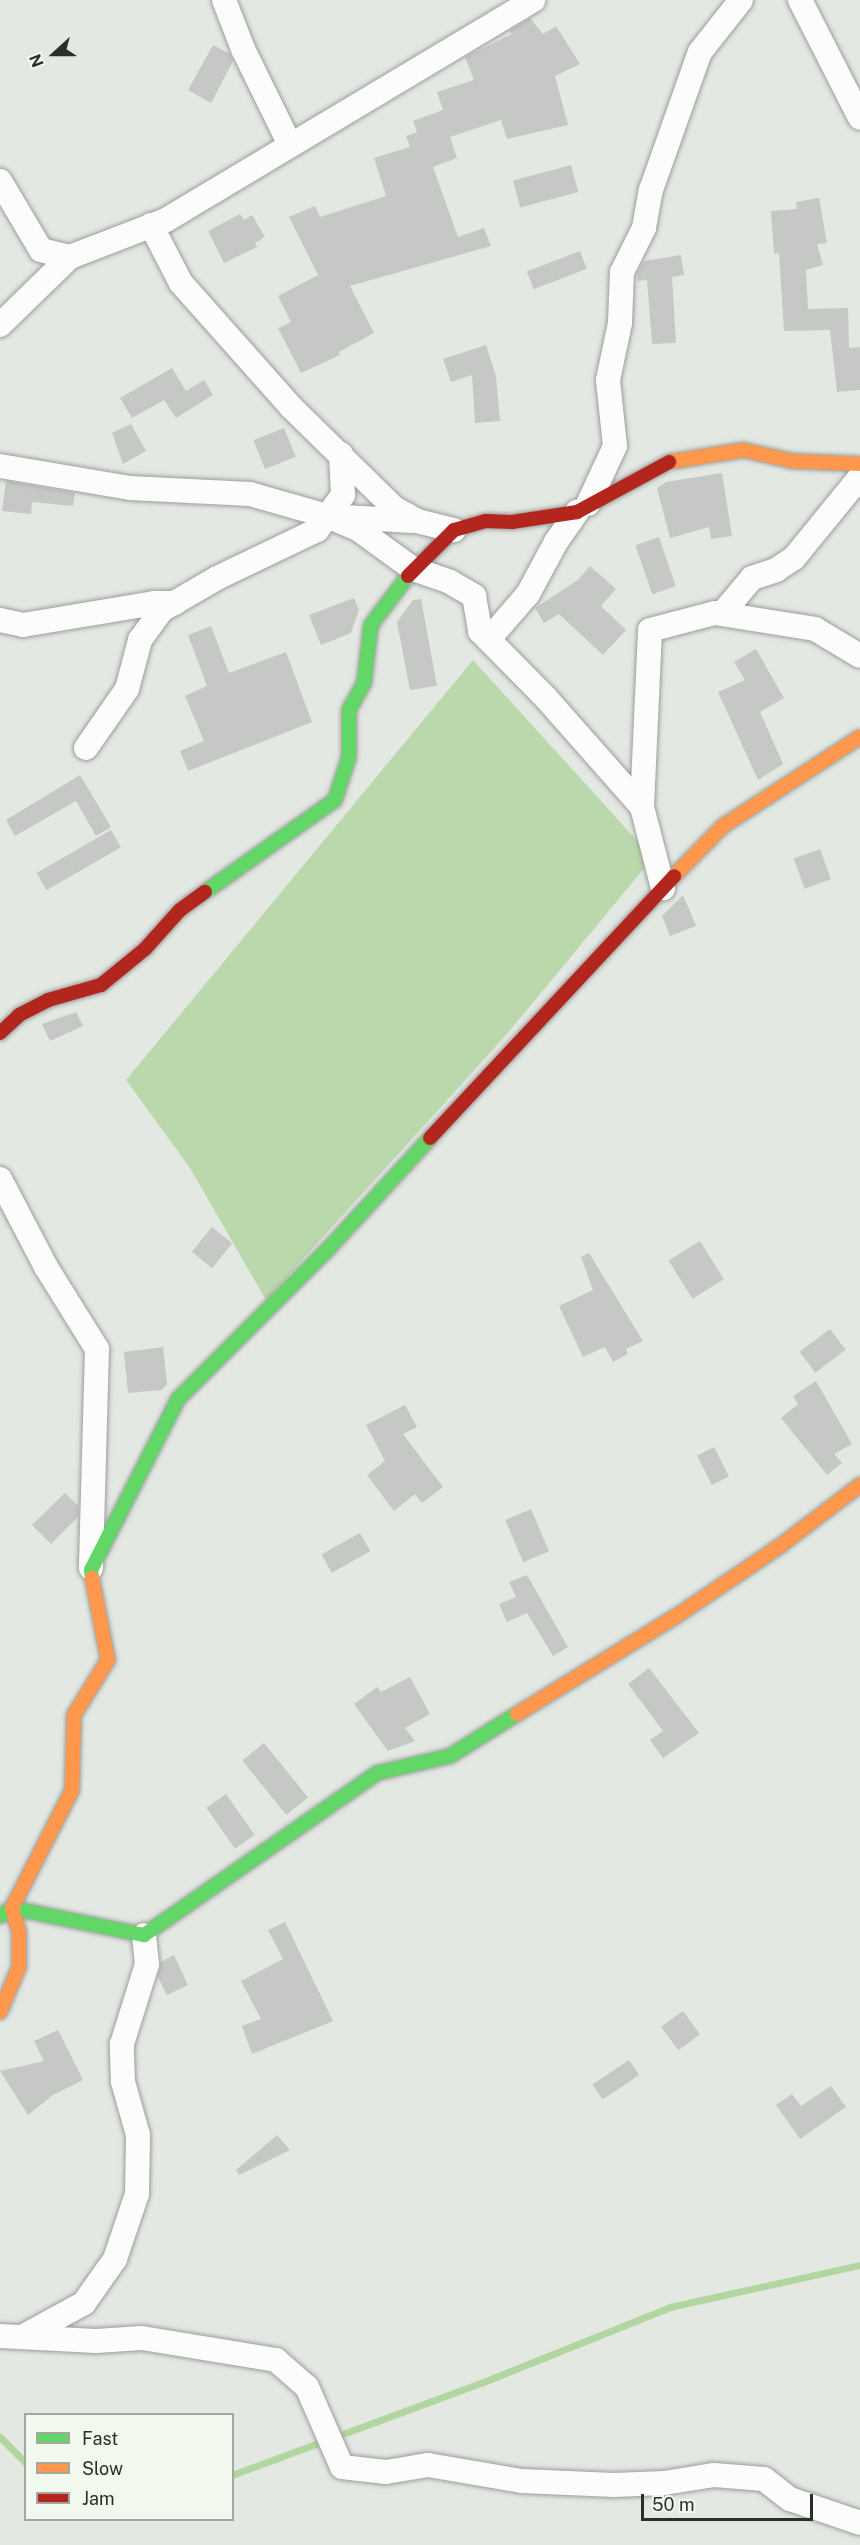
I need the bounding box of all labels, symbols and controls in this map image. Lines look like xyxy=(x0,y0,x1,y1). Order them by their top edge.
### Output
north arrow xyxy=(24,24,84,84)
text: N xyxy=(26,51,48,70)
legend xyxy=(24,2413,234,2521)
text: Fast xyxy=(82,2428,118,2449)
text: Slow xyxy=(82,2458,123,2479)
scale bar xyxy=(644,2482,816,2520)
text: Jam xyxy=(82,2488,115,2509)
text: 50 m xyxy=(652,2494,695,2515)

